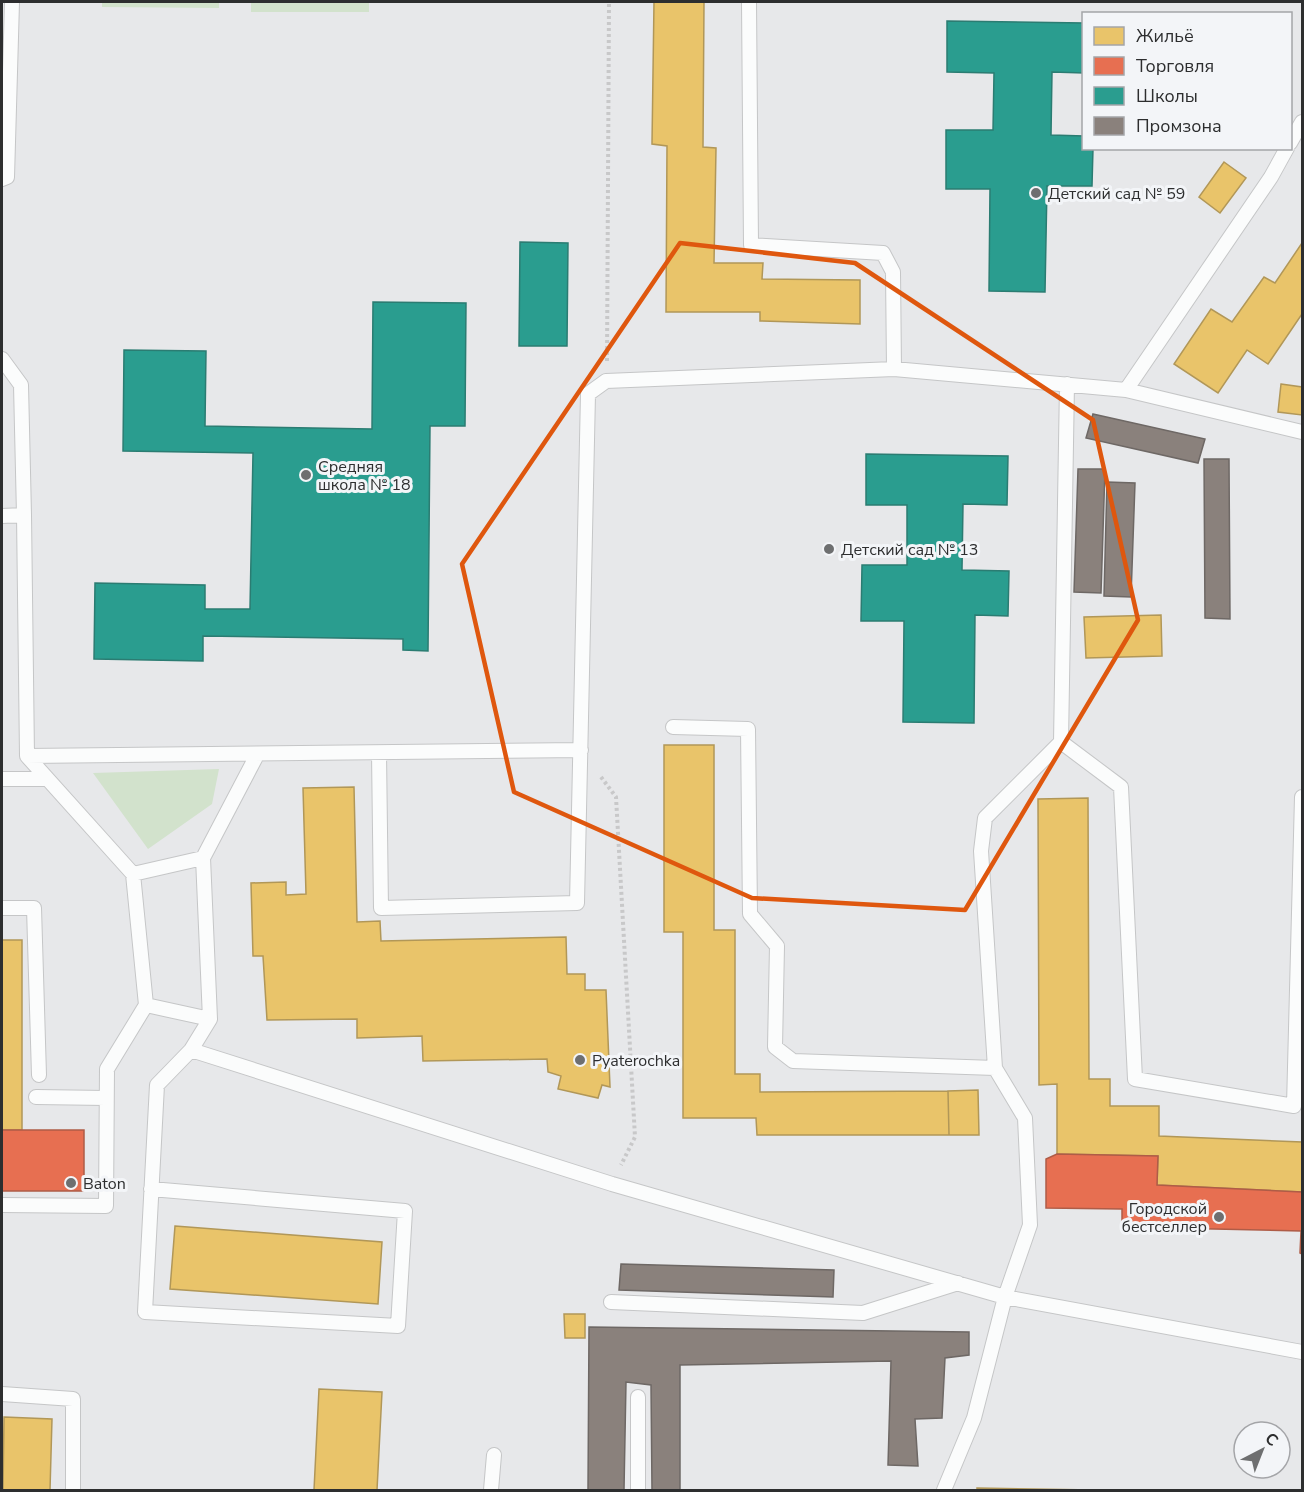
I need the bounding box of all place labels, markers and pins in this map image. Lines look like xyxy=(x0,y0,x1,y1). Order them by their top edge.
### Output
place label: Детский сад № 59 xyxy=(1048,183,1185,205)
marker: Детский сад № 59 xyxy=(1029,186,1043,200)
place label: Средняя школа № 18 xyxy=(318,456,411,496)
marker: Средняя школа № 18 xyxy=(299,468,313,482)
place label: Детский сад № 13 xyxy=(841,539,978,561)
marker: Детский сад № 13 xyxy=(822,542,836,556)
place label: Pyaterochka xyxy=(592,1050,680,1072)
marker: Pyaterochka xyxy=(573,1053,587,1067)
place label: Baton xyxy=(83,1173,126,1195)
marker: Baton xyxy=(64,1176,78,1190)
place label: Городской бестселлер xyxy=(1122,1198,1207,1238)
marker: Городской бестселлер xyxy=(1212,1210,1226,1224)

